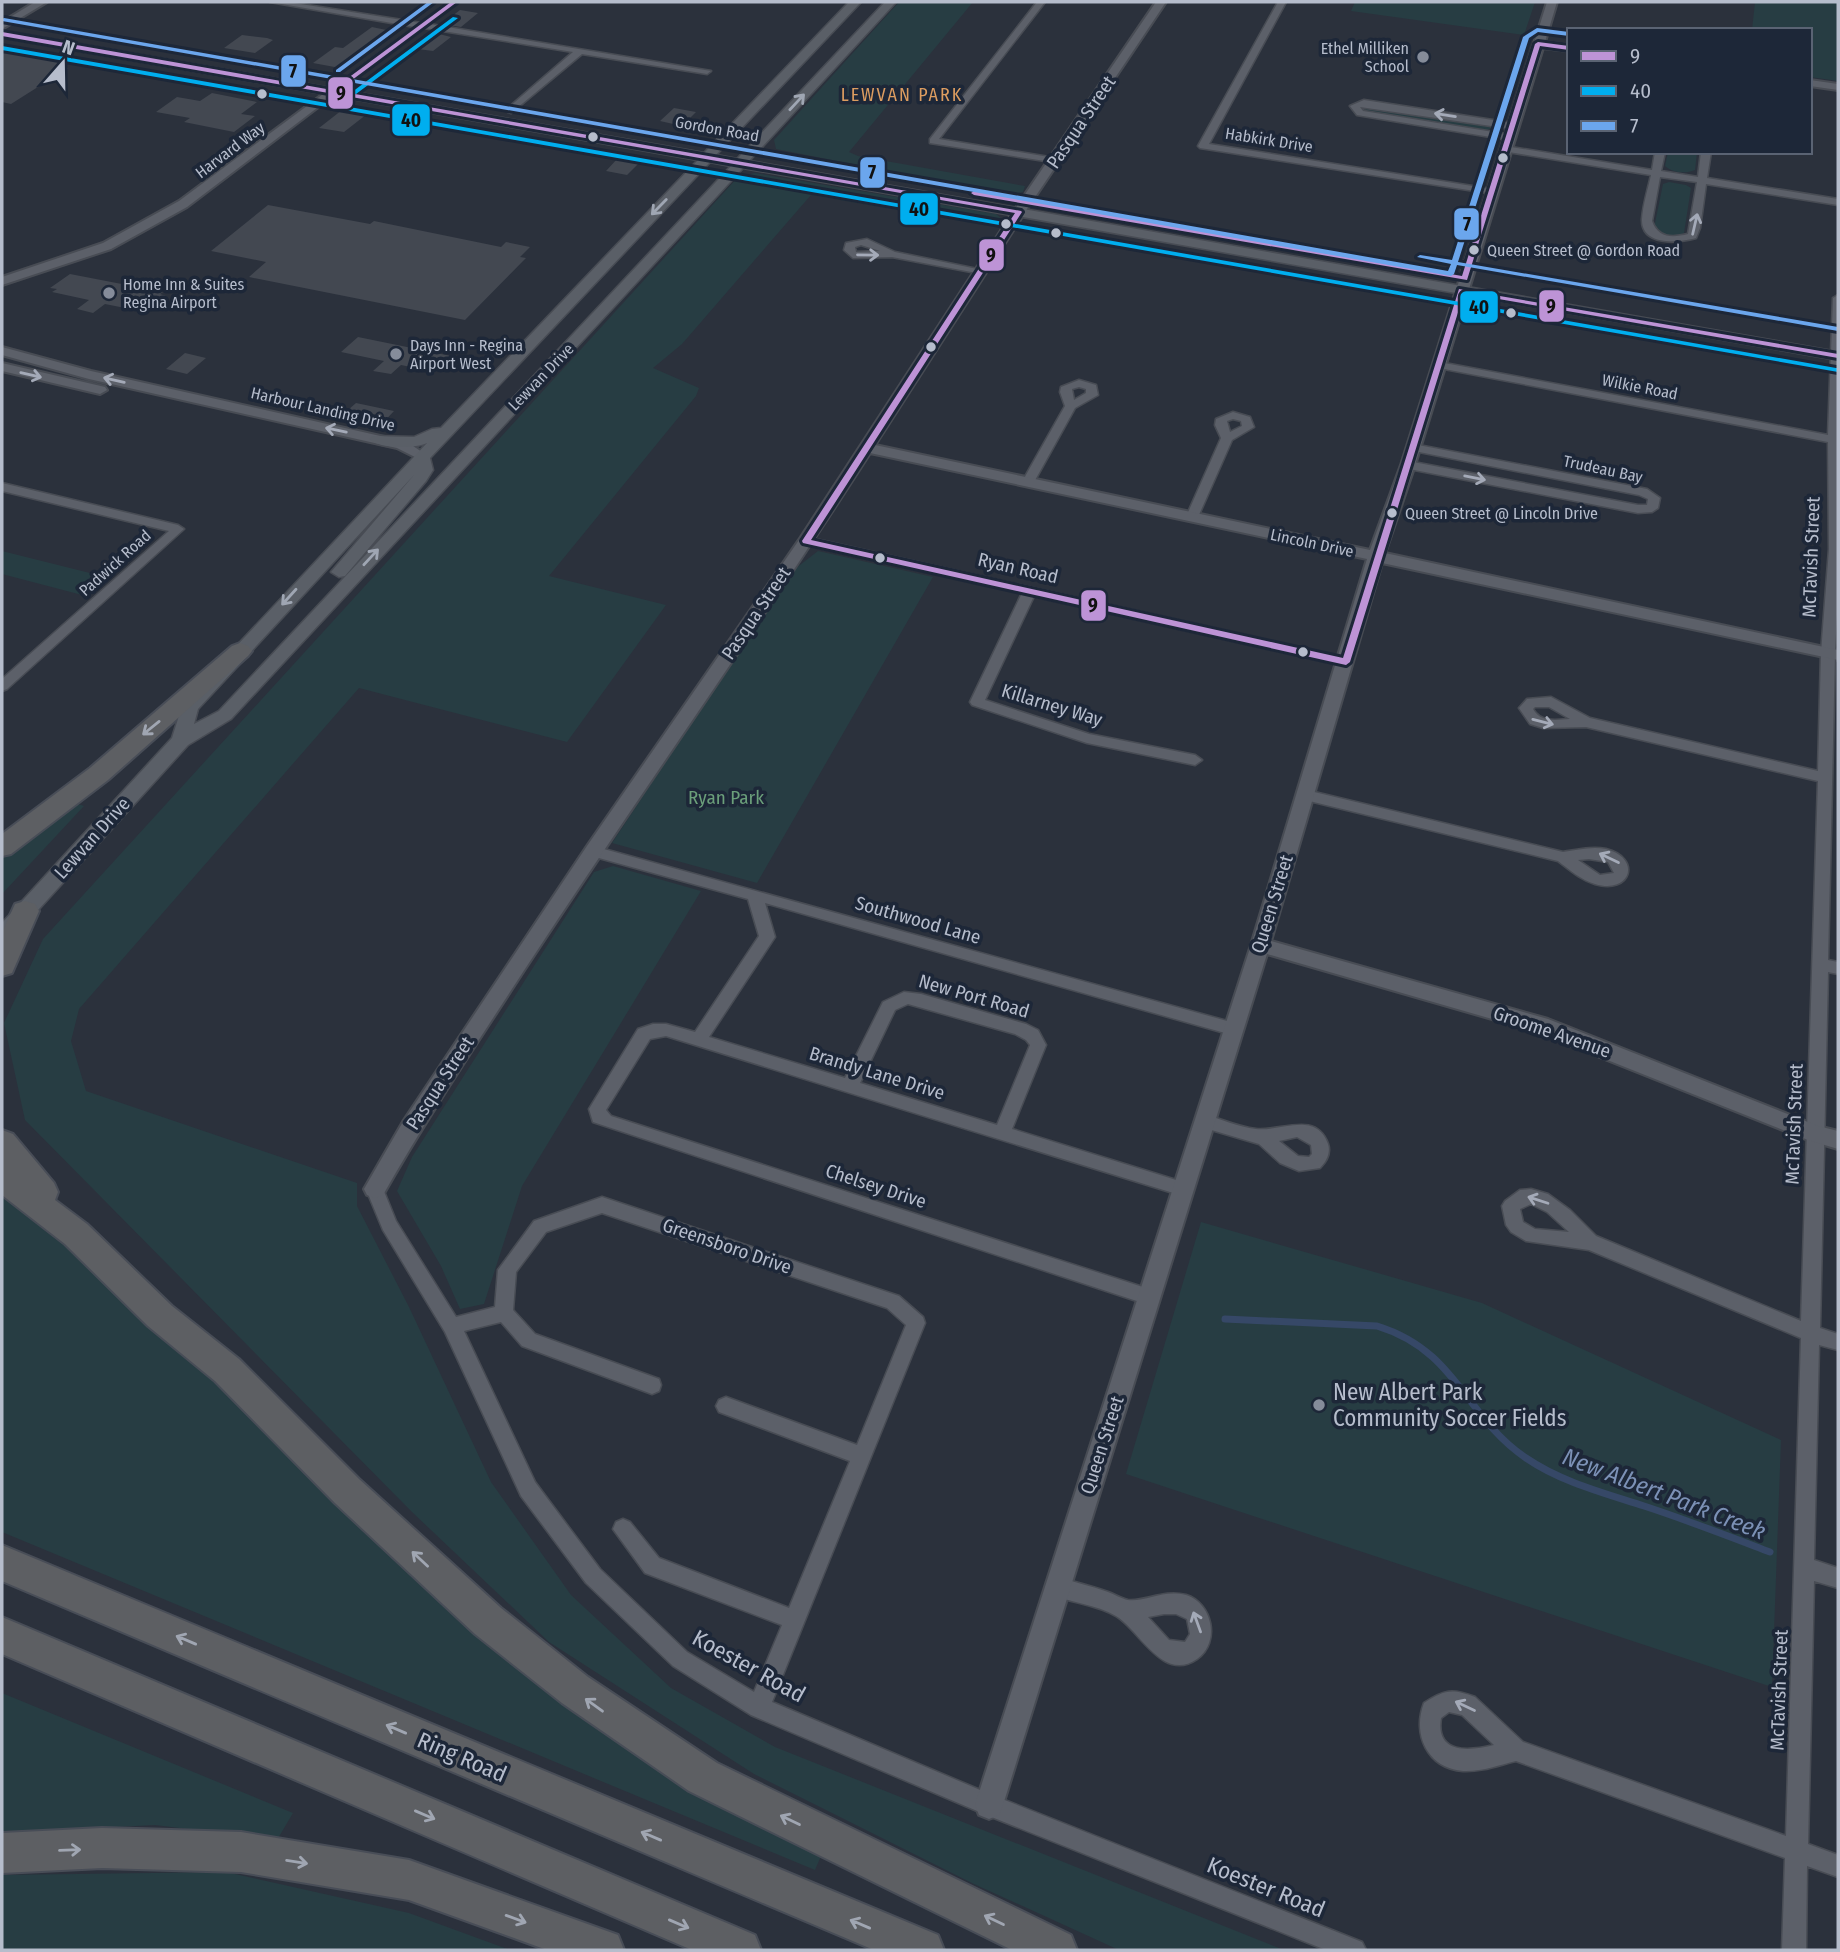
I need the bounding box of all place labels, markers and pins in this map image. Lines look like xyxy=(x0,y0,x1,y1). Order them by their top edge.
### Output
place label: Ethel Milliken School xyxy=(1321,39,1409,76)
marker: Ethel Milliken School xyxy=(1415,49,1431,65)
unlabelled marker xyxy=(255,87,269,101)
unlabelled marker xyxy=(586,130,600,144)
unlabelled marker xyxy=(1496,151,1510,165)
unlabelled marker xyxy=(999,217,1013,231)
unlabelled marker xyxy=(1049,226,1063,240)
place label: Queen Street @ Gordon Road xyxy=(1487,241,1680,260)
marker: Queen Street @ Gordon Road xyxy=(1467,243,1481,257)
place label: Home Inn & Suites Regina Airport xyxy=(123,275,245,312)
marker: Home Inn & Suites Regina Airport xyxy=(101,285,117,301)
unlabelled marker xyxy=(1504,306,1518,320)
place label: Days Inn - Regina Airport West xyxy=(410,336,523,373)
unlabelled marker xyxy=(924,340,938,354)
marker: Days Inn - Regina Airport West xyxy=(388,346,404,362)
place label: Queen Street @ Lincoln Drive xyxy=(1405,504,1598,523)
marker: Queen Street @ Lincoln Drive xyxy=(1385,506,1399,520)
unlabelled marker xyxy=(873,551,887,565)
unlabelled marker xyxy=(1296,645,1310,659)
place label: New Albert Park Community Soccer Fields xyxy=(1333,1378,1567,1432)
marker: New Albert Park Community Soccer Fields xyxy=(1311,1397,1327,1413)

